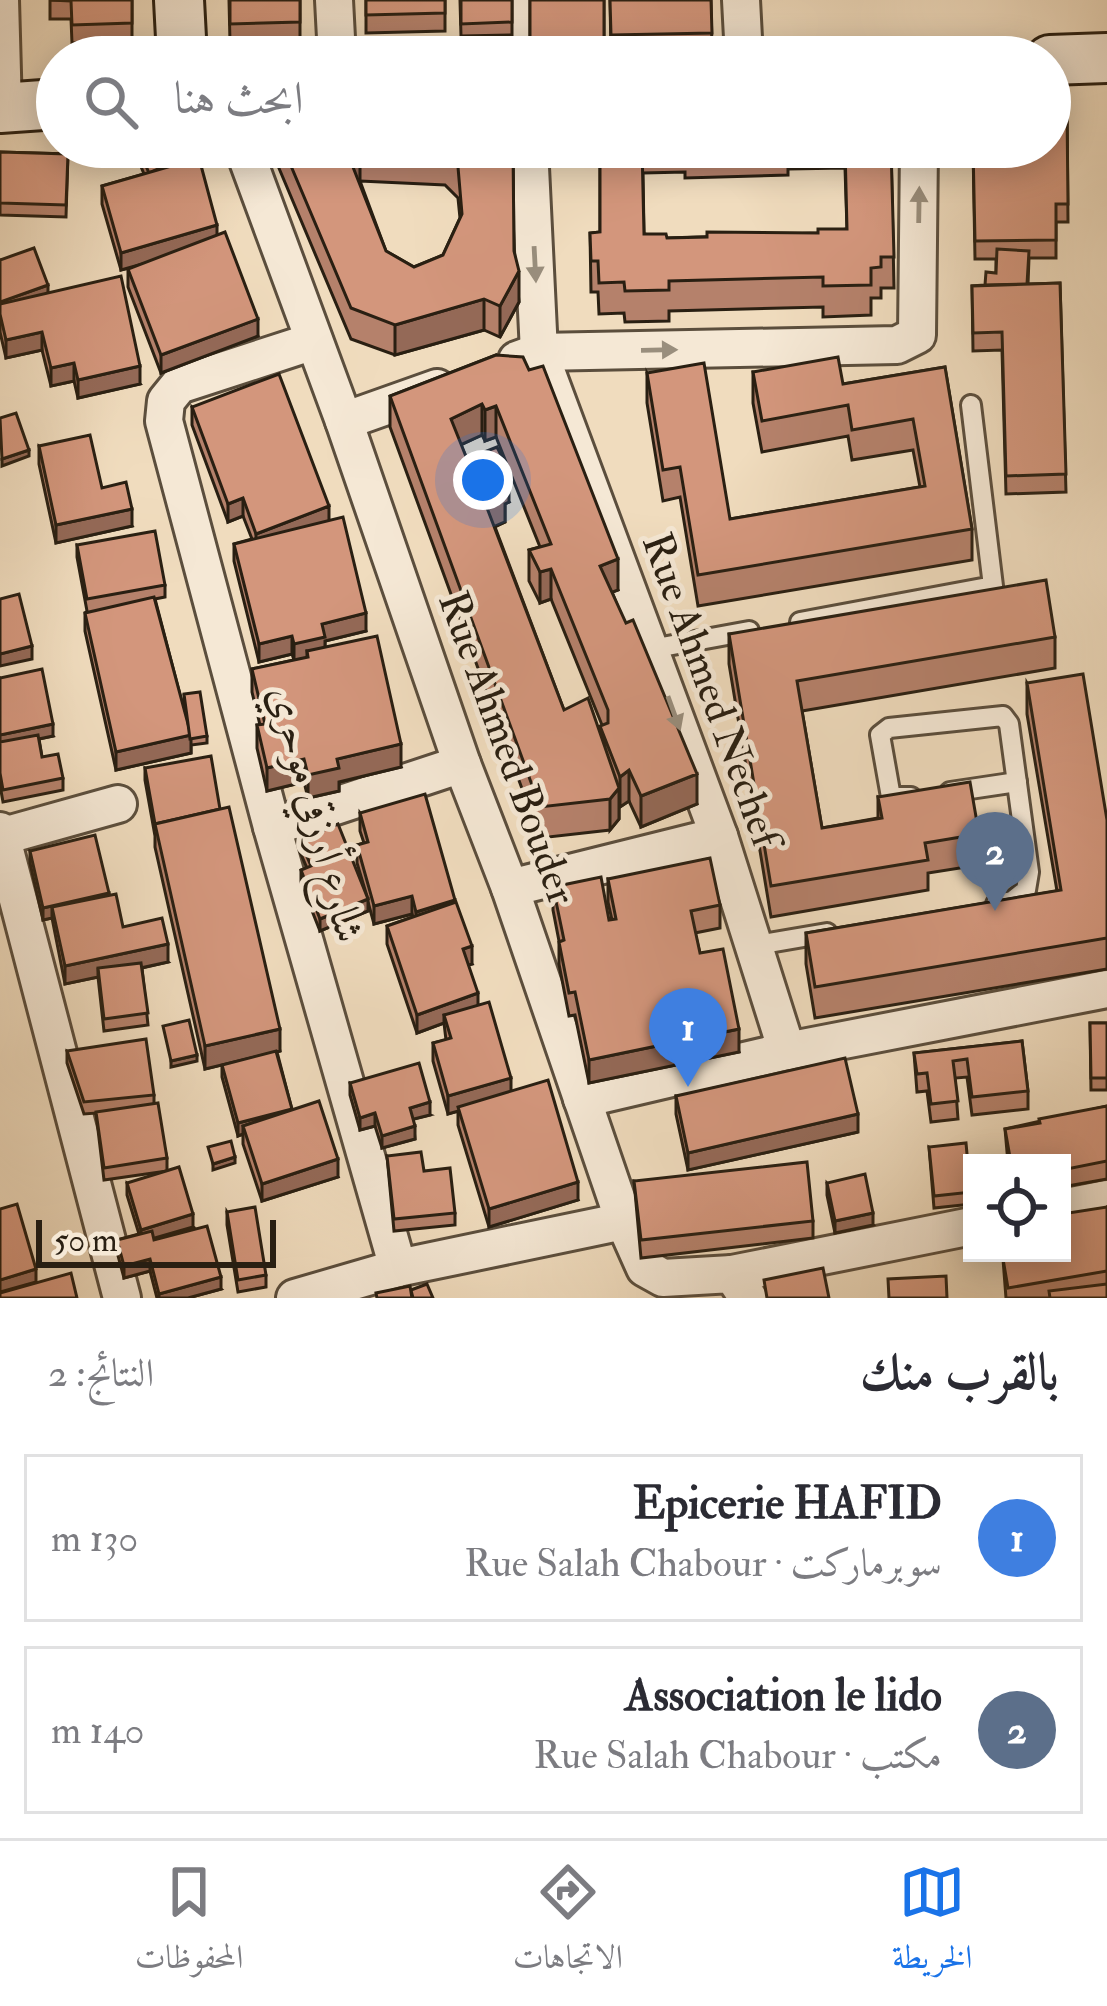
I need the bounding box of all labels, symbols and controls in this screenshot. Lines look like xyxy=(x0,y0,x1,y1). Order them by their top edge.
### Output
search box xyxy=(36,36,1071,168)
icon: search xyxy=(78,69,144,135)
text: ابحث هنا xyxy=(174,71,304,127)
one-way arrow xyxy=(909,185,929,223)
one-way arrow xyxy=(526,246,545,284)
one-way arrow xyxy=(641,340,679,359)
your location xyxy=(453,450,513,510)
street label: Rue Ahmed Nechef xyxy=(630,526,794,860)
street label: Rue Ahmed Bouder xyxy=(426,584,588,912)
street label: شارع أرزقي موحري xyxy=(249,679,379,950)
one-way arrow xyxy=(666,696,684,732)
pin: 2 xyxy=(956,812,1034,911)
pin: 1 xyxy=(649,988,727,1087)
map controls xyxy=(963,1154,1071,1262)
button: locate xyxy=(963,1154,1071,1262)
scale bar xyxy=(36,1214,276,1267)
text: 50 m xyxy=(54,1220,118,1261)
text: بالقرب منك xyxy=(860,1341,1059,1405)
text: النتائج: 2 xyxy=(48,1349,154,1398)
text: Epicerie HAFID xyxy=(633,1476,942,1532)
text: 130 m xyxy=(51,1514,138,1563)
text: 1 xyxy=(1010,1514,1024,1563)
text: سوبرماركت · Rue Salah Chabour xyxy=(464,1539,942,1588)
text: Association le lido xyxy=(625,1668,942,1724)
text: 140 m xyxy=(51,1706,144,1755)
text: 2 xyxy=(1007,1706,1027,1755)
text: مكتب · Rue Salah Chabour xyxy=(534,1731,942,1780)
tab: المحفوظات xyxy=(135,1859,243,1989)
tab: الاتجاهات xyxy=(513,1859,623,1989)
tab: الخريطة xyxy=(892,1859,972,1989)

